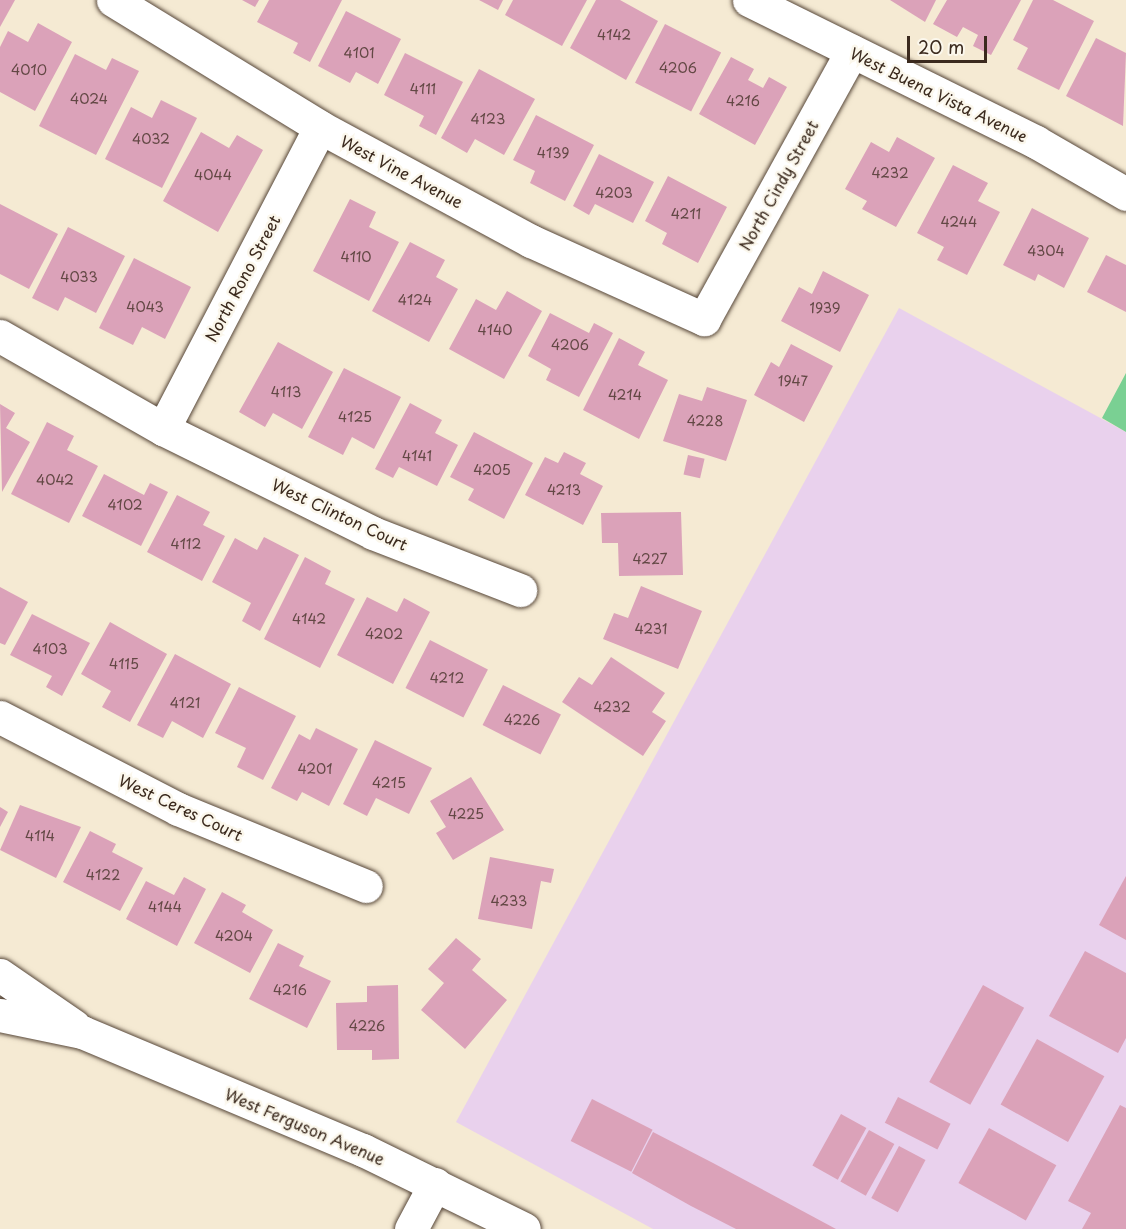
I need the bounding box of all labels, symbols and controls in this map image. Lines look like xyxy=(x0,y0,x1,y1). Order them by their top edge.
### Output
scale bar xyxy=(910,24,990,62)
house number: 4142 xyxy=(597,27,631,43)
text: 20 m xyxy=(918,33,964,60)
street label: West Buena Vista Avenue xyxy=(847,43,1031,145)
house number: 4101 xyxy=(343,45,375,61)
house number: 4206 xyxy=(659,60,697,76)
house number: 4010 xyxy=(11,62,47,78)
house number: 4111 xyxy=(410,81,436,97)
house number: 4024 xyxy=(70,91,108,107)
house number: 4216 xyxy=(726,93,760,109)
house number: 4123 xyxy=(471,111,505,127)
street label: North Cindy Street xyxy=(734,116,822,254)
house number: 4032 xyxy=(132,131,170,147)
street label: West Vine Avenue xyxy=(337,131,467,211)
house number: 4139 xyxy=(537,145,569,161)
house number: 4232 xyxy=(871,165,909,181)
house number: 4044 xyxy=(194,167,232,183)
house number: 4203 xyxy=(595,185,633,201)
house number: 4211 xyxy=(671,206,701,222)
street label: North Rono Street xyxy=(201,211,283,345)
house number: 4244 xyxy=(941,214,977,230)
house number: 4304 xyxy=(1027,243,1065,259)
house number: 4110 xyxy=(340,249,372,265)
house number: 4033 xyxy=(60,269,98,285)
house number: 4124 xyxy=(398,292,432,308)
house number: 4043 xyxy=(126,299,164,315)
house number: 1939 xyxy=(810,300,840,316)
house number: 4140 xyxy=(477,322,513,338)
house number: 4206 xyxy=(551,337,589,353)
house number: 1947 xyxy=(778,373,808,389)
house number: 4113 xyxy=(271,384,301,400)
house number: 4214 xyxy=(608,387,642,403)
house number: 4125 xyxy=(338,409,372,425)
house number: 4228 xyxy=(687,413,723,429)
house number: 4141 xyxy=(402,448,432,464)
house number: 4205 xyxy=(473,462,511,478)
house number: 4042 xyxy=(36,472,74,488)
street label: West Clinton Court xyxy=(269,474,411,554)
house number: 4213 xyxy=(547,482,581,498)
house number: 4102 xyxy=(107,497,143,513)
house number: 4112 xyxy=(171,536,201,552)
house number: 4227 xyxy=(632,551,668,567)
house number: 4142 xyxy=(292,611,326,627)
house number: 4231 xyxy=(634,621,668,637)
house number: 4202 xyxy=(365,626,403,642)
house number: 4103 xyxy=(33,641,67,657)
house number: 4115 xyxy=(109,656,139,672)
house number: 4212 xyxy=(430,670,464,686)
house number: 4121 xyxy=(170,695,200,711)
house number: 4232 xyxy=(593,699,631,715)
house number: 4226 xyxy=(504,712,540,728)
house number: 4201 xyxy=(298,761,332,777)
street label: West Ceres Court xyxy=(115,770,247,844)
house number: 4215 xyxy=(372,775,406,791)
house number: 4225 xyxy=(448,806,484,822)
house number: 4114 xyxy=(25,828,55,844)
house number: 4122 xyxy=(86,867,120,883)
house number: 4233 xyxy=(491,893,527,909)
house number: 4144 xyxy=(148,899,182,915)
house number: 4204 xyxy=(215,928,253,944)
house number: 4216 xyxy=(273,982,307,998)
house number: 4226 xyxy=(349,1018,385,1034)
street label: West Ferguson Avenue xyxy=(222,1084,388,1168)

